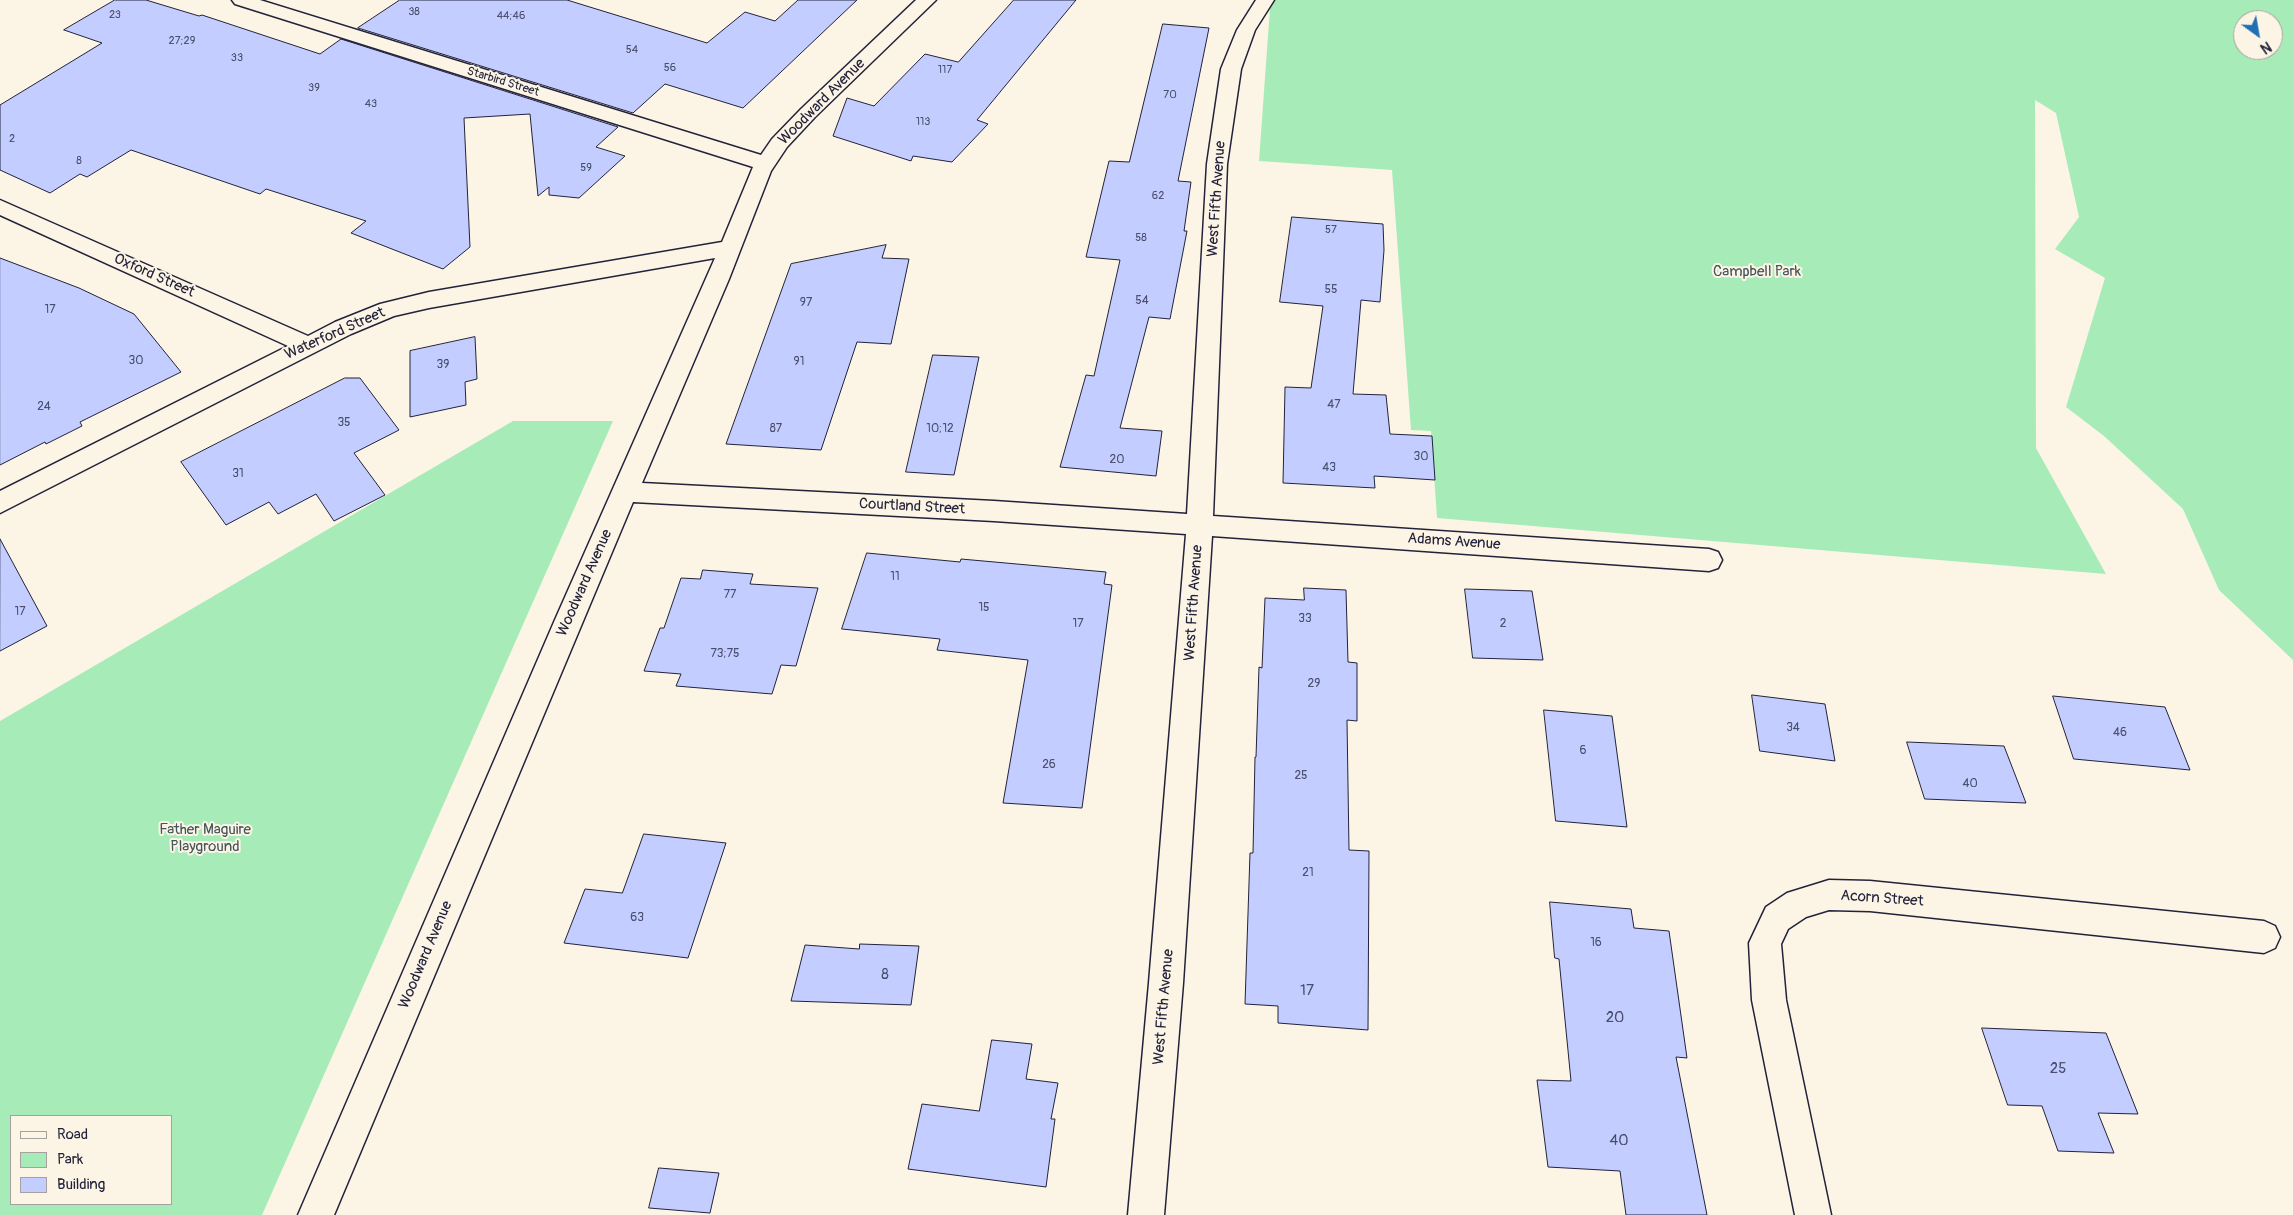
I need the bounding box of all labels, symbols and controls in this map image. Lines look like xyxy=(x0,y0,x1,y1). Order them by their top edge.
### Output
house number: 38 xyxy=(408,5,420,19)
house number: 23 xyxy=(109,8,121,22)
house number: 44;46 xyxy=(497,9,525,23)
north arrow xyxy=(2233,10,2283,60)
house number: 27;29 xyxy=(169,34,195,48)
text: N xyxy=(2257,38,2274,57)
house number: 54 xyxy=(626,43,638,57)
house number: 33 xyxy=(231,51,243,65)
street label: Woodward Avenue xyxy=(775,55,869,149)
house number: 56 xyxy=(664,61,676,75)
house number: 117 xyxy=(938,63,952,77)
street label: Starbird Street xyxy=(465,64,541,100)
house number: 39 xyxy=(308,81,320,95)
house number: 70 xyxy=(1163,88,1177,102)
house number: 43 xyxy=(365,97,377,111)
house number: 113 xyxy=(916,115,930,129)
house number: 2 xyxy=(9,132,15,146)
street label: West Fifth Avenue xyxy=(1204,140,1230,258)
house number: 8 xyxy=(76,154,82,168)
house number: 59 xyxy=(580,161,592,175)
house number: 62 xyxy=(1152,189,1164,203)
house number: 57 xyxy=(1325,223,1337,237)
house number: 58 xyxy=(1135,231,1147,245)
street label: Oxford Street xyxy=(111,250,197,302)
park label: Campbell Park xyxy=(1713,263,1801,281)
house number: 55 xyxy=(1324,283,1338,297)
house number: 54 xyxy=(1135,294,1149,308)
house number: 97 xyxy=(800,296,812,310)
house number: 17 xyxy=(44,303,56,317)
street label: Waterford Street xyxy=(282,304,388,364)
house number: 30 xyxy=(129,354,143,368)
house number: 91 xyxy=(794,355,804,369)
house number: 39 xyxy=(437,358,449,372)
house number: 47 xyxy=(1327,398,1341,412)
house number: 24 xyxy=(37,400,51,414)
house number: 35 xyxy=(337,416,351,430)
house number: 87 xyxy=(770,422,782,436)
house number: 10;12 xyxy=(926,422,954,436)
house number: 30 xyxy=(1414,450,1428,464)
house number: 20 xyxy=(1110,453,1124,467)
house number: 43 xyxy=(1322,461,1336,475)
house number: 31 xyxy=(232,467,244,481)
street label: Courtland Street xyxy=(859,495,965,519)
street label: Woodward Avenue xyxy=(553,527,617,639)
street label: Adams Avenue xyxy=(1407,530,1501,554)
street label: West Fifth Avenue xyxy=(1181,544,1207,662)
house number: 11 xyxy=(890,570,900,584)
house number: 77 xyxy=(724,588,736,602)
house number: 15 xyxy=(978,601,990,615)
house number: 17 xyxy=(14,605,26,619)
house number: 33 xyxy=(1298,612,1312,626)
house number: 17 xyxy=(1072,617,1084,631)
house number: 2 xyxy=(1500,617,1506,631)
house number: 73;75 xyxy=(710,647,740,661)
house number: 29 xyxy=(1308,677,1320,691)
house number: 34 xyxy=(1786,721,1800,735)
house number: 46 xyxy=(2113,726,2127,740)
house number: 6 xyxy=(1580,744,1586,758)
house number: 26 xyxy=(1042,758,1056,772)
house number: 25 xyxy=(1294,769,1308,783)
house number: 40 xyxy=(1962,777,1978,791)
park label: Father Maguire Playground xyxy=(159,821,251,856)
house number: 21 xyxy=(1302,866,1314,880)
street label: Acorn Street xyxy=(1840,887,1924,911)
street label: Woodward Avenue xyxy=(395,898,457,1012)
house number: 63 xyxy=(630,911,644,925)
house number: 16 xyxy=(1590,936,1602,950)
street label: West Fifth Avenue xyxy=(1150,948,1178,1066)
house number: 8 xyxy=(881,966,889,984)
house number: 17 xyxy=(1300,982,1314,1000)
house number: 20 xyxy=(1606,1009,1624,1027)
house number: 25 xyxy=(2050,1060,2066,1078)
legend xyxy=(10,1115,172,1205)
text: Road xyxy=(57,1125,88,1144)
house number: 40 xyxy=(1610,1132,1628,1150)
text: Park xyxy=(57,1150,83,1169)
text: Building xyxy=(57,1175,105,1194)

